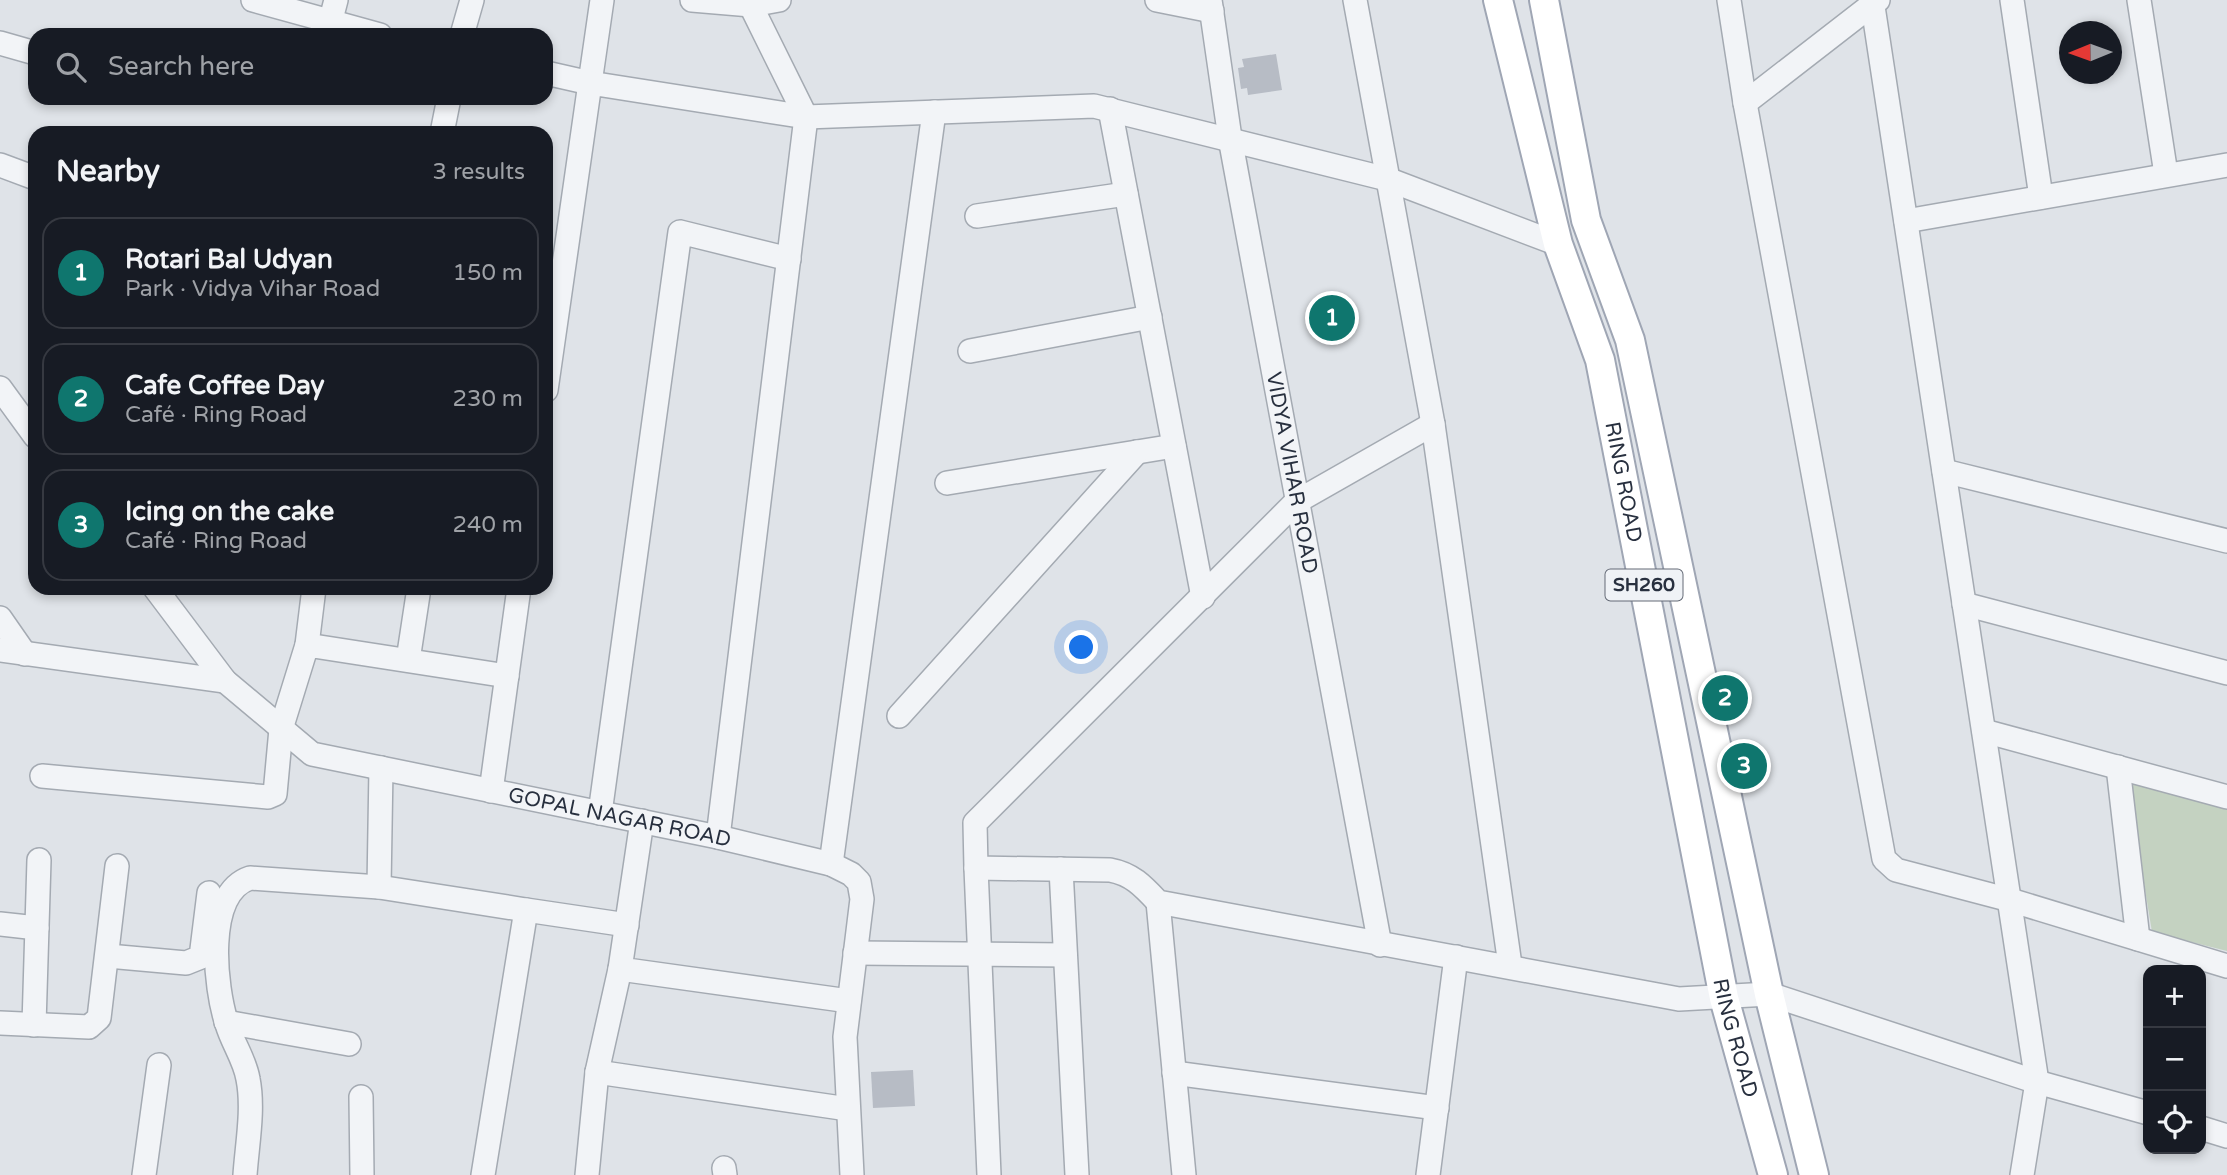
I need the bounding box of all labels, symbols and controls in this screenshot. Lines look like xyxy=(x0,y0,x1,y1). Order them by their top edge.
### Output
north arrow xyxy=(2059,21,2122,84)
search box xyxy=(28,28,553,105)
icon: search xyxy=(52,48,90,86)
text: Search here xyxy=(108,51,254,82)
text: Nearby xyxy=(56,153,160,190)
text: 3 results xyxy=(432,158,525,186)
text: Rotari Bal Udyan xyxy=(125,244,333,275)
text: 1 xyxy=(74,259,88,287)
text: 150 m xyxy=(453,259,523,287)
text: Park · Vidya Vihar Road xyxy=(125,275,380,303)
pin: 1 xyxy=(1309,292,1355,344)
text: Cafe Coffee Day xyxy=(125,370,325,401)
street label: VIDYA VIHAR ROAD xyxy=(1261,370,1323,576)
text: 2 xyxy=(74,385,88,413)
text: 230 m xyxy=(453,385,523,413)
text: Café · Ring Road xyxy=(125,401,307,429)
street label: RING ROAD xyxy=(1600,420,1648,545)
text: Icing on the cake xyxy=(125,496,334,527)
text: 3 xyxy=(74,511,88,539)
text: 240 m xyxy=(453,511,523,539)
text: Café · Ring Road xyxy=(125,527,307,555)
road number: SH260 xyxy=(1606,570,1682,600)
your location xyxy=(1064,630,1098,664)
pin: 2 xyxy=(1702,672,1748,724)
pin: 3 xyxy=(1721,740,1767,792)
street label: GOPAL NAGAR ROAD xyxy=(506,782,734,852)
map controls xyxy=(2143,965,2206,1154)
button: + xyxy=(2143,965,2206,1028)
street label: RING ROAD xyxy=(1708,976,1763,1100)
button: − xyxy=(2143,1028,2206,1091)
button: locate xyxy=(2143,1091,2206,1154)

